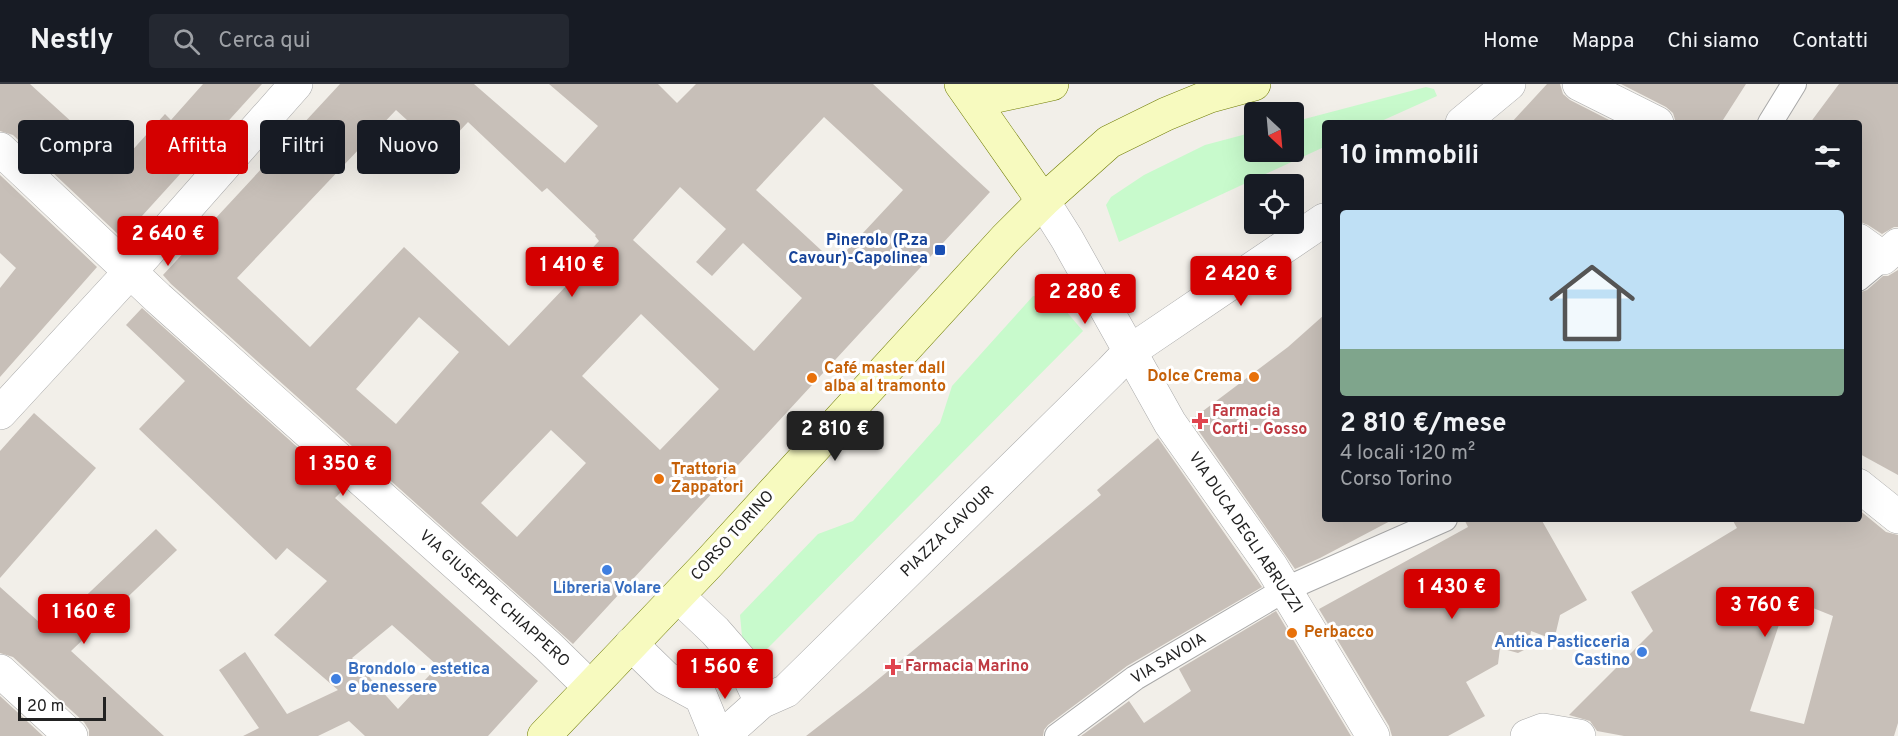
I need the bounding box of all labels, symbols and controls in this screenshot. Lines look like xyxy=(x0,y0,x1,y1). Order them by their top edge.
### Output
search box xyxy=(149,14,569,68)
text: Nestly xyxy=(30,23,113,59)
icon: search xyxy=(170,25,203,58)
text: Cerca qui xyxy=(218,28,311,55)
text: Home xyxy=(1483,28,1539,55)
text: Mappa xyxy=(1572,28,1634,55)
text: Chi siamo xyxy=(1667,28,1759,55)
text: Contatti xyxy=(1792,28,1868,55)
north arrow xyxy=(1244,102,1304,162)
map controls xyxy=(1244,102,1304,234)
chip: Compra xyxy=(18,120,134,174)
chip: Affitta xyxy=(146,120,248,174)
chip: Filtri xyxy=(260,120,345,174)
chip: Nuovo xyxy=(357,120,460,174)
text: 10 immobili xyxy=(1340,140,1479,173)
icon: filters xyxy=(1811,140,1844,173)
button: locate xyxy=(1244,174,1304,234)
pin: 2 640 € xyxy=(113,216,223,267)
text: 2 640 € xyxy=(131,222,205,248)
place label: Pinerolo (P.za Cavour)-Capolinea xyxy=(788,231,928,269)
marker: Pinerolo (P.za Cavour)-Capolinea xyxy=(933,243,947,257)
pin: 1 410 € xyxy=(517,247,627,298)
icon: home xyxy=(1538,249,1646,357)
text: 1 410 € xyxy=(540,253,604,279)
pin: 2 420 € xyxy=(1186,256,1296,307)
text: 2 420 € xyxy=(1204,262,1278,288)
pin: 2 280 € xyxy=(1030,274,1140,325)
text: 2 280 € xyxy=(1049,280,1121,306)
place label: Café master dall alba al tramonto xyxy=(824,359,946,397)
place label: Dolce Crema xyxy=(1147,367,1242,387)
marker: Dolce Crema xyxy=(1247,370,1261,384)
marker: Café master dall alba al tramonto xyxy=(805,371,819,385)
place label: Farmacia Corti - Gosso xyxy=(1212,402,1307,440)
text: 2 810 €/mese xyxy=(1340,408,1507,441)
pin: 2 810 € xyxy=(780,411,890,462)
marker: Farmacia Corti - Gosso xyxy=(1193,414,1207,428)
text: 2 810 € xyxy=(801,417,869,443)
text: 4 locali · 120 m² xyxy=(1340,441,1475,467)
pin: 1 350 € xyxy=(288,446,398,497)
street label: VIA DUCA DEGLI ABRUZZI xyxy=(1184,449,1306,617)
text: 1 350 € xyxy=(309,452,377,478)
place label: Trattoria Zappatori xyxy=(671,460,744,498)
text: Corso Torino xyxy=(1340,467,1452,493)
marker: Trattoria Zappatori xyxy=(652,472,666,486)
street label: PIAZZA CAVOUR xyxy=(897,482,999,582)
street label: CORSO TORINO xyxy=(687,487,779,585)
street label: VIA GIUSEPPE CHIAPPERO xyxy=(415,526,573,672)
marker: Libreria Volare xyxy=(600,563,614,577)
pin: 1 430 € xyxy=(1397,569,1507,620)
text: 1 430 € xyxy=(1418,575,1486,601)
place label: Libreria Volare xyxy=(553,579,661,599)
pin: 3 760 € xyxy=(1710,587,1820,638)
text: 3 760 € xyxy=(1730,593,1800,619)
pin: 1 160 € xyxy=(29,594,139,645)
text: 1 160 € xyxy=(52,600,116,626)
place label: Perbacco xyxy=(1304,623,1374,643)
marker: Perbacco xyxy=(1285,626,1299,640)
street label: VIA SAVOIA xyxy=(1128,629,1210,689)
place label: Antica Pasticceria Castino xyxy=(1494,633,1630,671)
marker: Antica Pasticceria Castino xyxy=(1635,645,1649,659)
pin: 1 560 € xyxy=(670,649,780,700)
text: 1 560 € xyxy=(691,655,759,681)
place label: Farmacia Marino xyxy=(905,657,1029,677)
place label: Brondolo - estetica e benessere xyxy=(348,660,490,698)
marker: Farmacia Marino xyxy=(886,660,900,674)
marker: Brondolo - estetica e benessere xyxy=(329,672,343,686)
scale bar xyxy=(18,694,106,722)
text: 20 m xyxy=(27,697,64,717)

